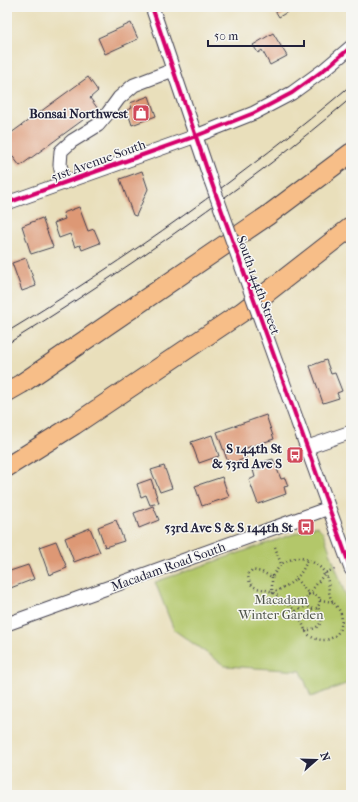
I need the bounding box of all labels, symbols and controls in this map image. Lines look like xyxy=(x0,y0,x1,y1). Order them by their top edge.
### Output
scale bar xyxy=(208,22,304,48)
text: 50 m xyxy=(214,29,238,43)
shop icon: Bonsai Northwest xyxy=(131,103,151,123)
place label: Bonsai Northwest xyxy=(29,106,128,121)
street label: 51st Avenue South xyxy=(49,136,148,185)
street label: South 144th Street xyxy=(234,234,284,337)
place label: S 144th St & 53rd Ave S xyxy=(212,441,282,472)
bus stop icon: S 144th St & 53rd Ave S xyxy=(285,445,305,465)
bus stop icon: 53rd Ave S & S 144th St xyxy=(296,517,316,537)
place label: 53rd Ave S & S 144th St xyxy=(165,520,293,536)
street label: Macadam Road South xyxy=(109,539,228,594)
park label: Macadam Winter Garden xyxy=(237,592,324,622)
north arrow xyxy=(296,740,336,780)
text: N xyxy=(317,751,333,764)

